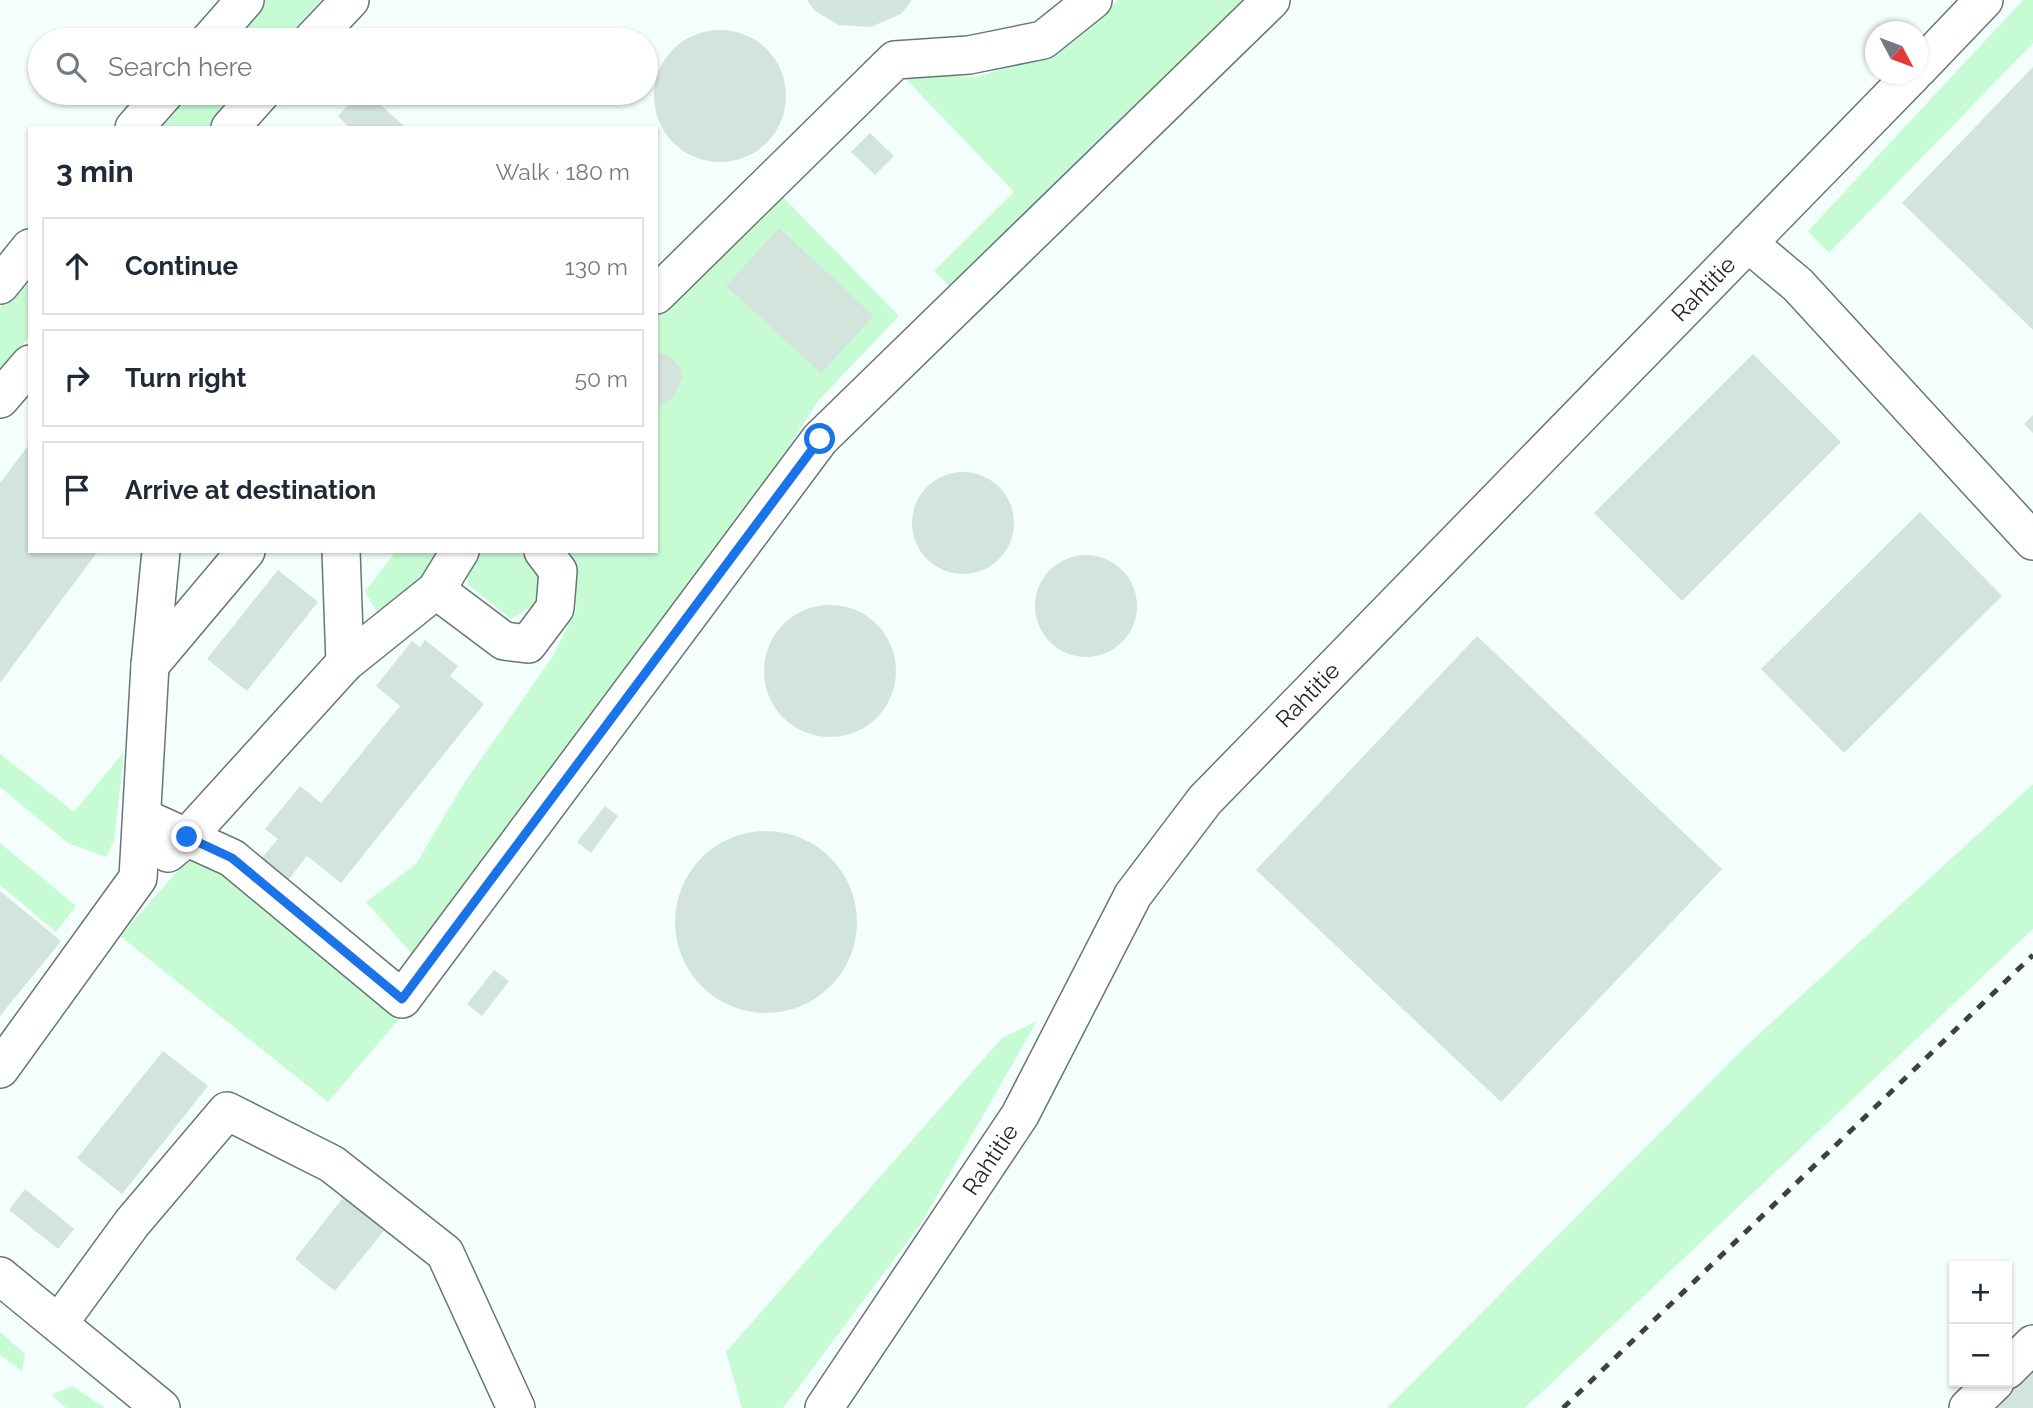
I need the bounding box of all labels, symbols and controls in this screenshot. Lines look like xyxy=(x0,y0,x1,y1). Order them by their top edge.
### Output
north arrow xyxy=(1865,21,1928,84)
search box xyxy=(28,28,658,105)
icon: search xyxy=(52,48,90,86)
text: Search here xyxy=(108,52,252,82)
text: 3 min xyxy=(56,154,134,189)
text: Walk · 180 m xyxy=(496,158,630,185)
icon: ahead xyxy=(58,247,96,285)
text: Continue xyxy=(125,251,238,281)
street label: Rahtitie xyxy=(1666,251,1741,326)
text: 130 m xyxy=(565,253,628,280)
icon: right xyxy=(58,359,96,397)
text: Turn right xyxy=(125,363,246,393)
text: 50 m xyxy=(574,365,628,392)
route start xyxy=(804,423,835,454)
icon: arrive xyxy=(58,471,96,509)
text: Arrive at destination xyxy=(125,475,376,505)
street label: Rahtitie xyxy=(1270,656,1345,732)
route end xyxy=(171,821,202,852)
street label: Rahtitie xyxy=(956,1119,1023,1200)
map controls xyxy=(1949,1261,2012,1387)
button: + xyxy=(1949,1261,2012,1324)
button: − xyxy=(1949,1324,2012,1387)

